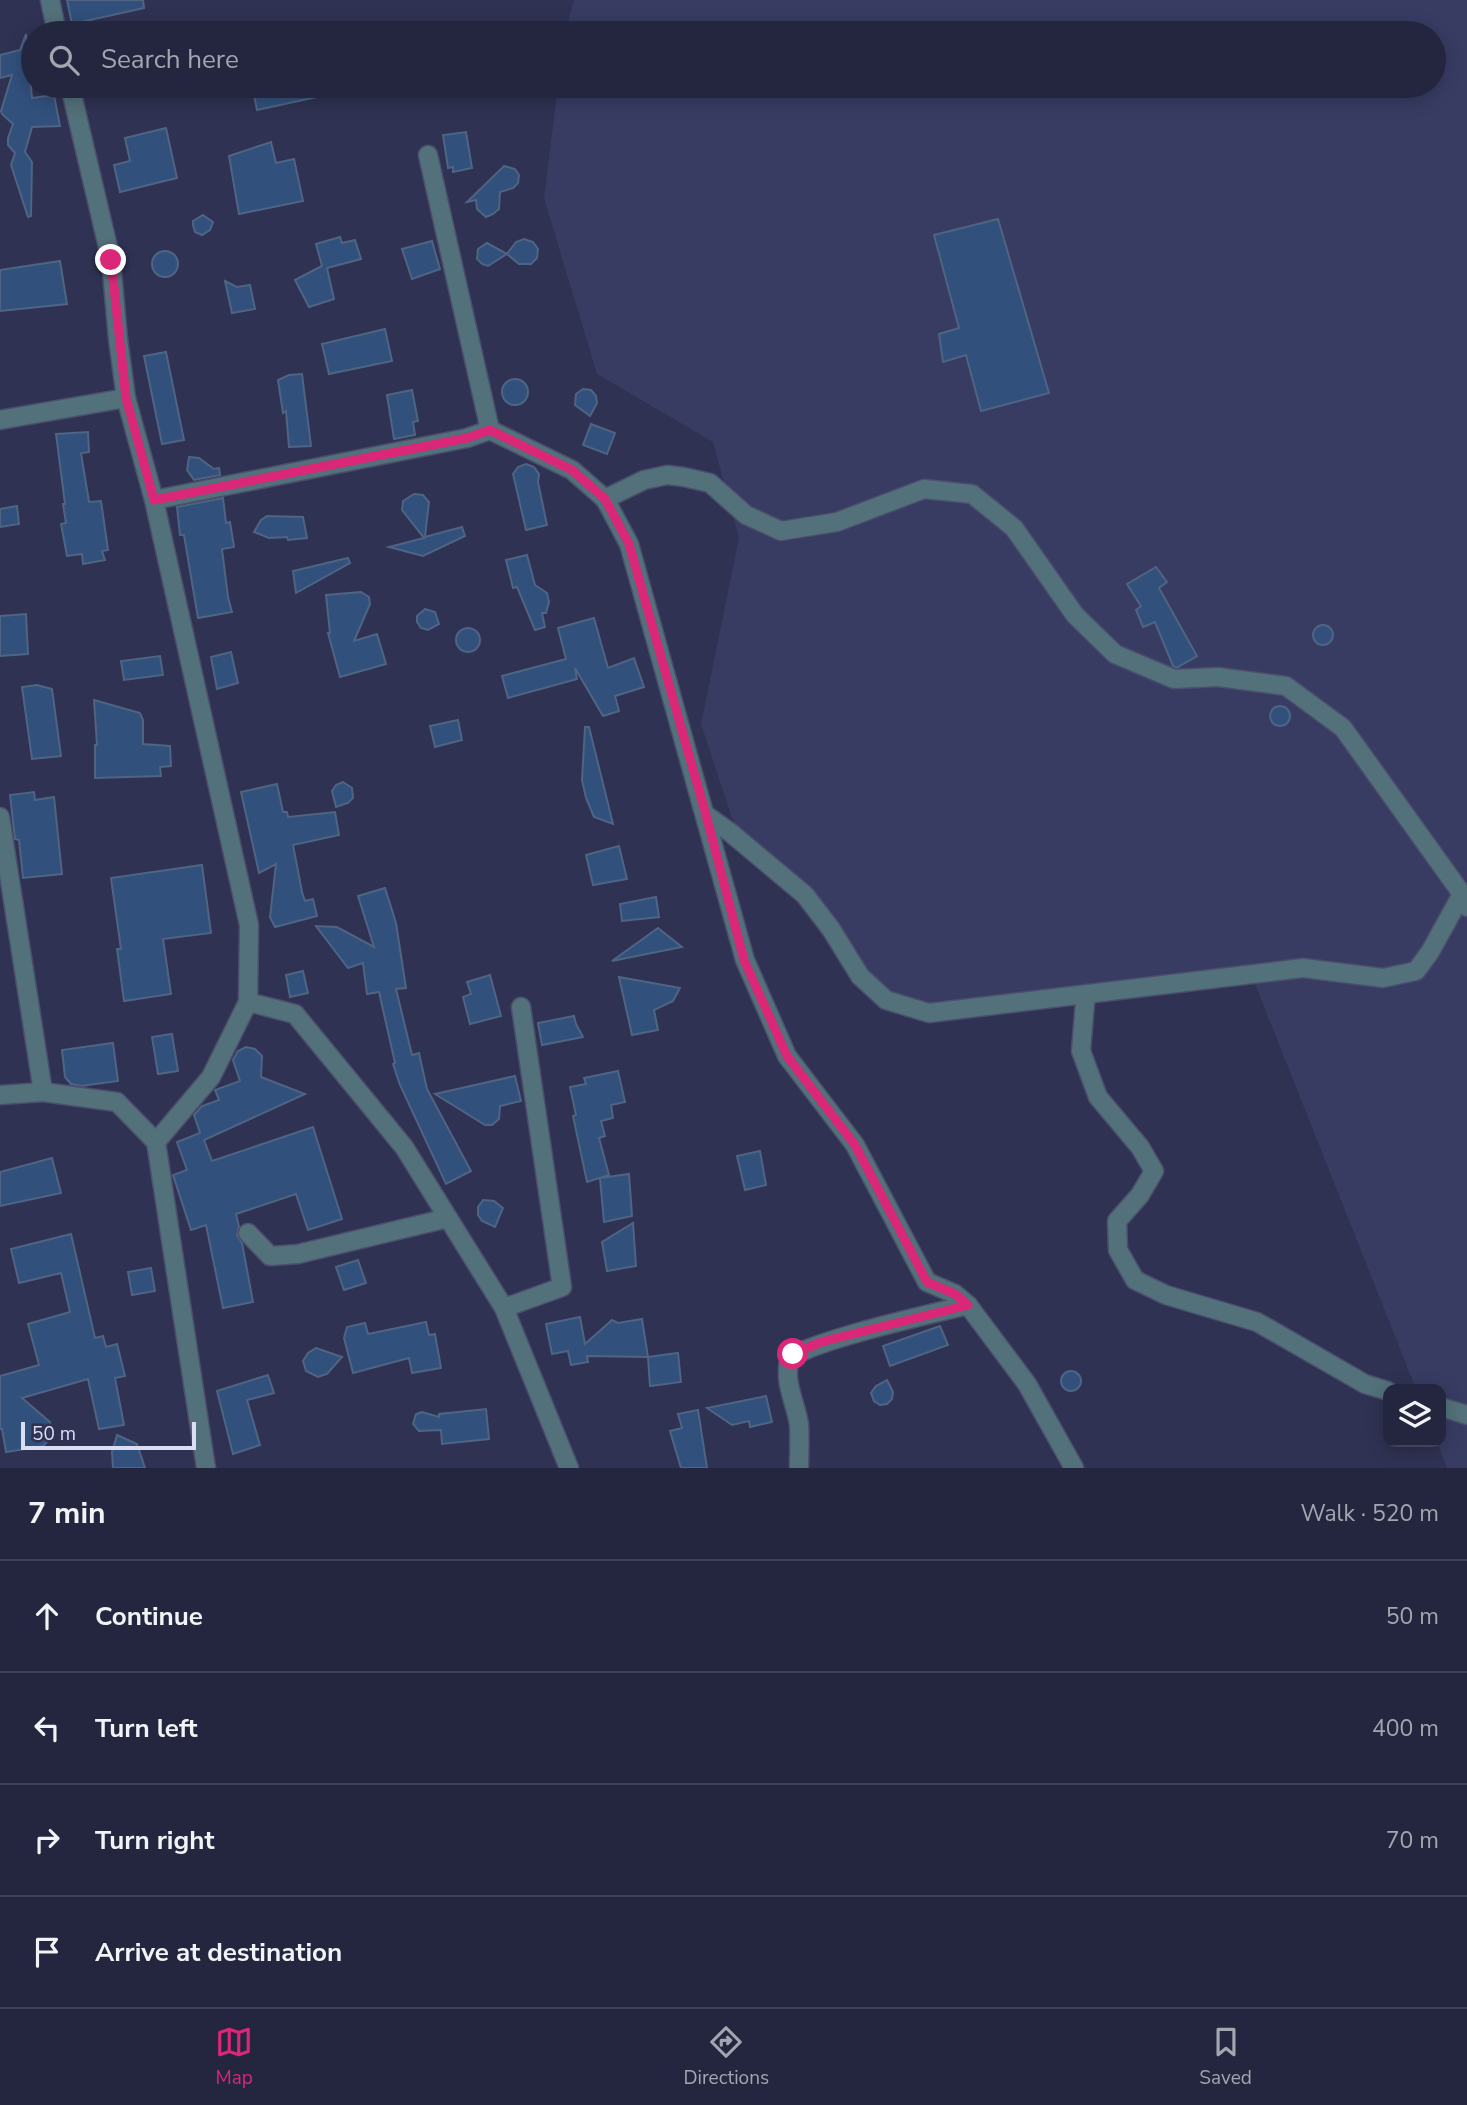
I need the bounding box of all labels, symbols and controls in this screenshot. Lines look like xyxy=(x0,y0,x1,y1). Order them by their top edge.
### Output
search box xyxy=(21,21,1446,98)
icon: search xyxy=(45,41,83,79)
text: Search here xyxy=(101,42,239,77)
route end xyxy=(95,244,126,275)
route start xyxy=(777,1338,808,1369)
map controls xyxy=(1383,1384,1446,1447)
button: layers xyxy=(1383,1384,1446,1447)
scale bar xyxy=(21,1419,196,1451)
text: 50 m xyxy=(32,1421,76,1447)
text: 7 min xyxy=(28,1493,106,1534)
text: Walk · 520 m xyxy=(1300,1498,1439,1529)
icon: ahead xyxy=(28,1597,66,1635)
text: Continue xyxy=(95,1599,203,1634)
text: 50 m xyxy=(1386,1601,1439,1632)
icon: left xyxy=(28,1709,66,1747)
text: Turn left xyxy=(95,1711,198,1746)
text: 400 m xyxy=(1372,1713,1439,1744)
icon: right xyxy=(28,1821,66,1859)
text: Turn right xyxy=(95,1823,214,1858)
text: 70 m xyxy=(1386,1825,1439,1856)
icon: arrive xyxy=(28,1933,66,1971)
text: Arrive at destination xyxy=(95,1935,342,1970)
tab: Map xyxy=(215,2023,253,2091)
tab: Directions xyxy=(683,2023,769,2091)
tab: Saved xyxy=(1199,2023,1252,2091)

